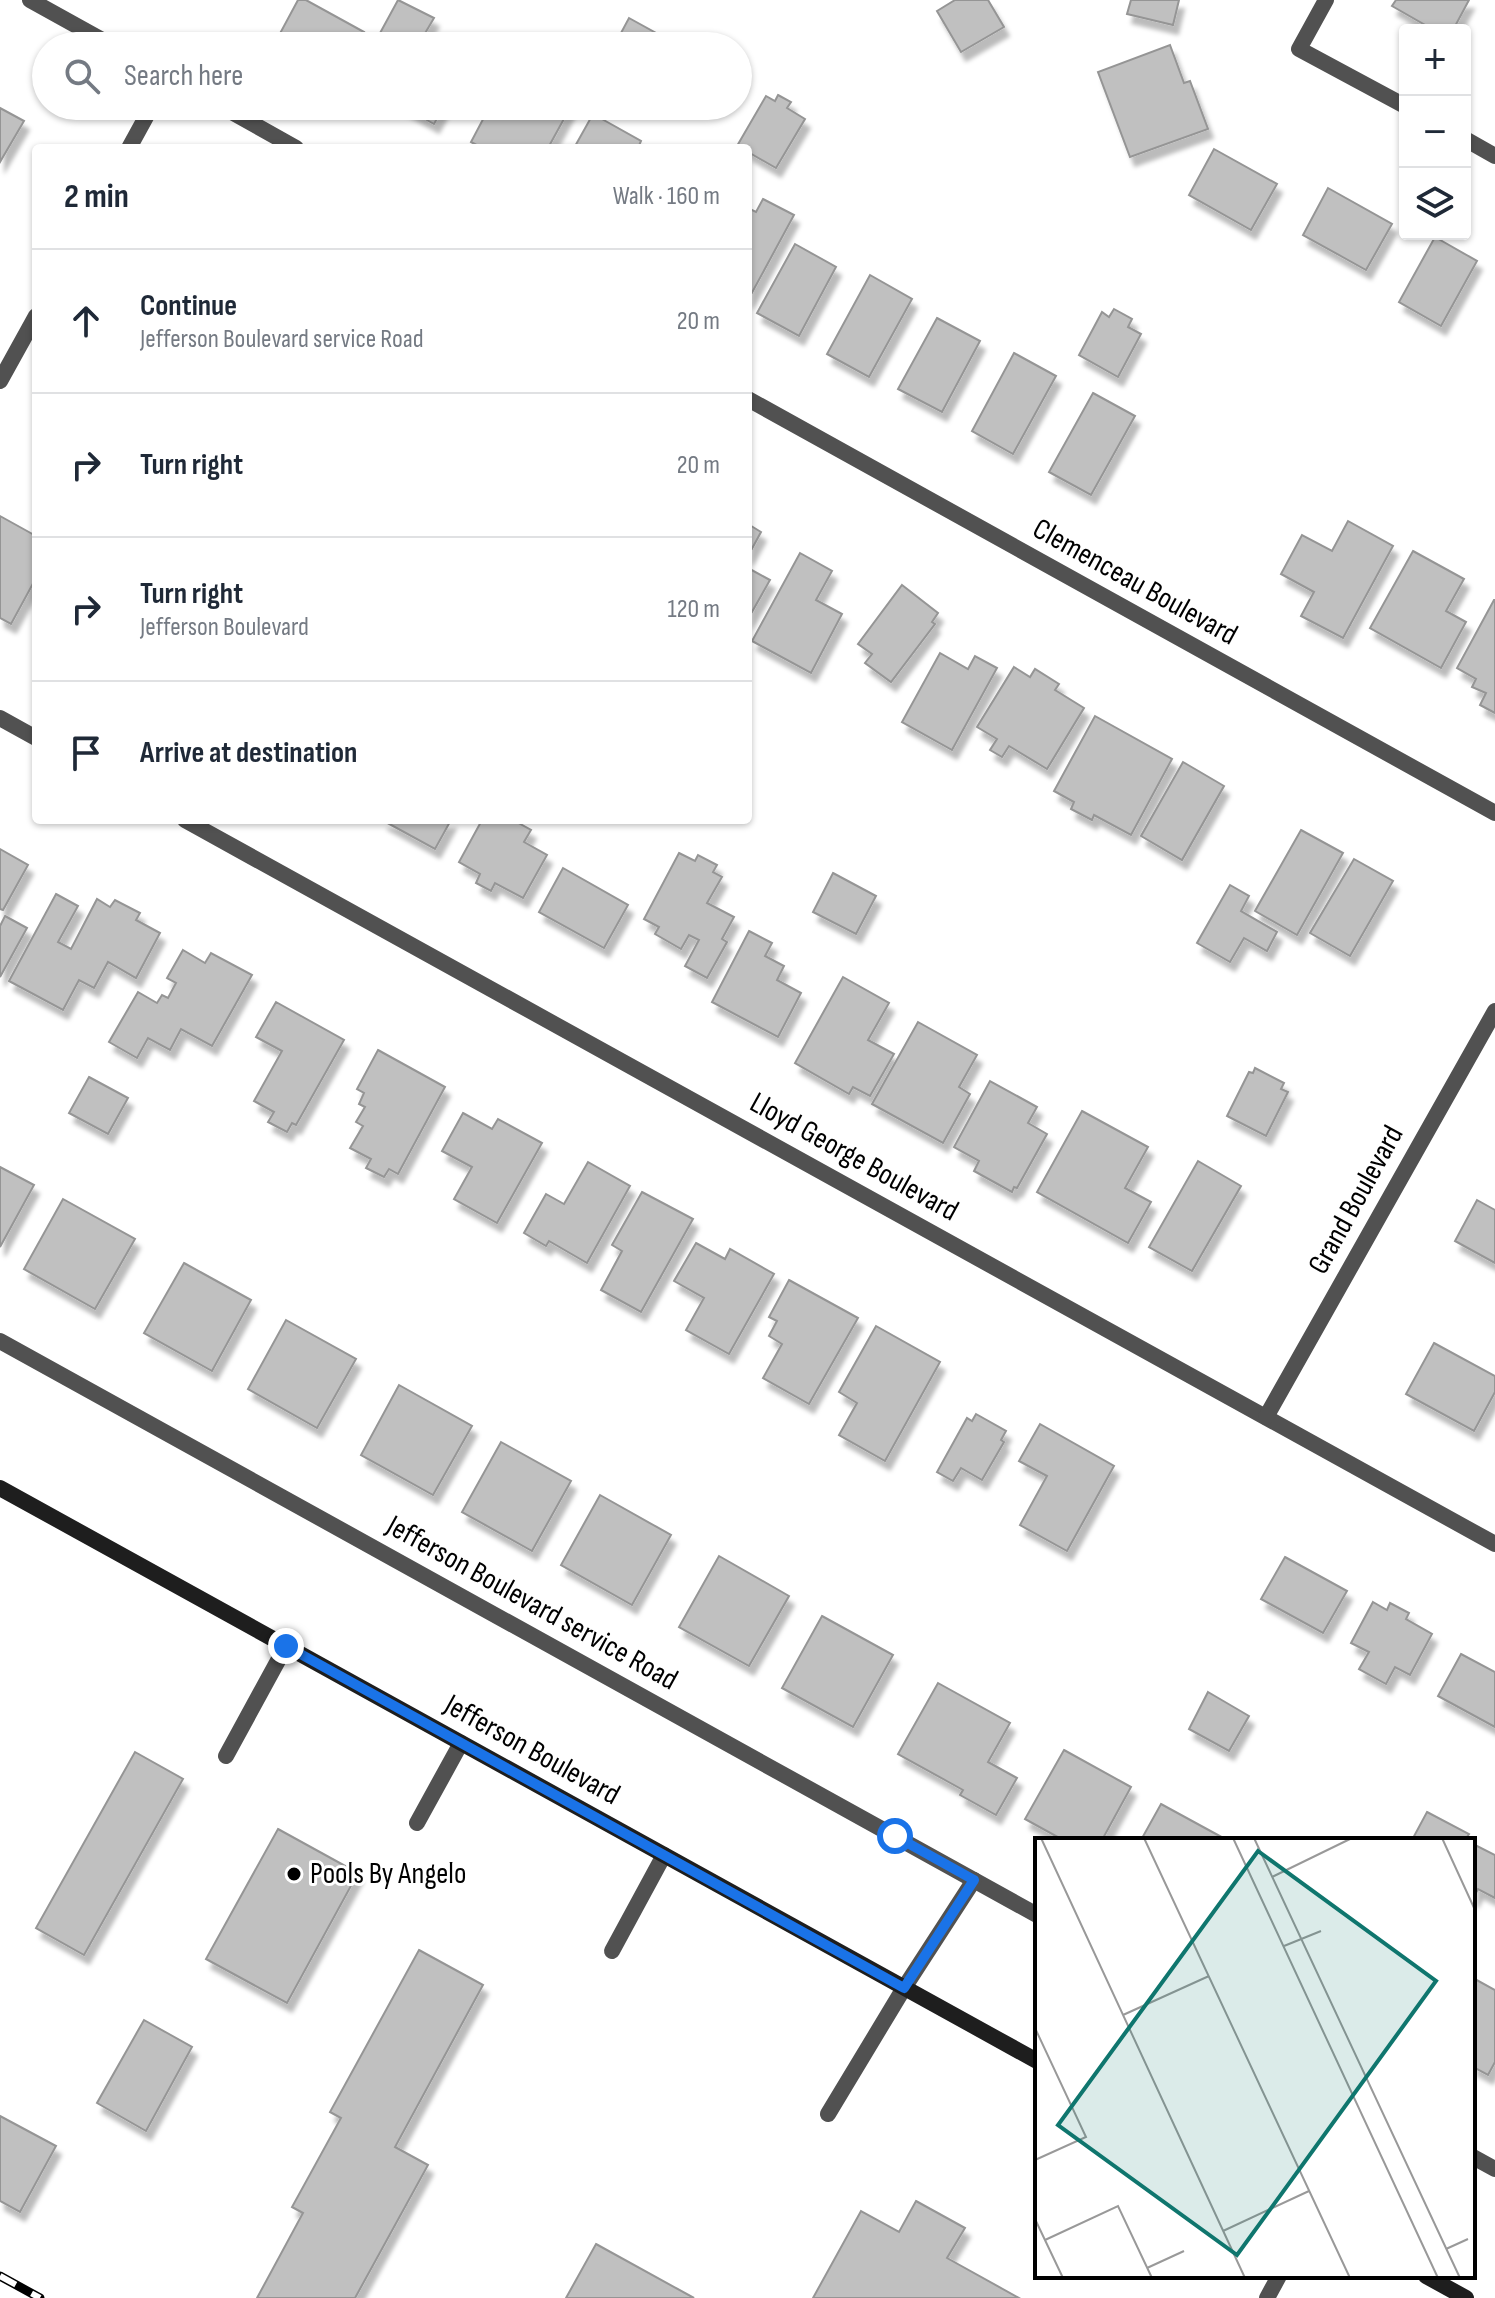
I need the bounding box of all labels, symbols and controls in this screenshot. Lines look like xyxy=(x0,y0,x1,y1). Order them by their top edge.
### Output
map controls xyxy=(1399,24,1471,240)
button: + xyxy=(1399,24,1471,96)
search box xyxy=(32,32,752,120)
icon: search xyxy=(60,54,104,98)
text: Search here xyxy=(124,58,243,94)
button: − xyxy=(1399,96,1471,168)
button: layers xyxy=(1399,168,1471,240)
text: 2 min xyxy=(64,176,129,217)
text: Walk · 160 m xyxy=(613,181,720,212)
text: Continue xyxy=(140,288,237,324)
icon: ahead xyxy=(64,299,108,343)
text: 20 m xyxy=(677,306,720,337)
text: Jefferson Boulevard service Road xyxy=(140,324,424,355)
icon: right xyxy=(64,443,108,487)
text: Turn right xyxy=(140,447,243,483)
text: 20 m xyxy=(677,450,720,481)
street label: Clemenceau Boulevard xyxy=(1026,511,1244,653)
text: Turn right xyxy=(140,576,243,612)
icon: right xyxy=(64,587,108,631)
text: 120 m xyxy=(667,594,720,625)
text: Jefferson Boulevard xyxy=(140,612,309,643)
icon: arrive xyxy=(64,731,108,775)
text: Arrive at destination xyxy=(140,735,357,771)
street label: Lloyd George Boulevard xyxy=(744,1085,964,1229)
street label: Grand Boulevard xyxy=(1301,1120,1411,1280)
street label: Jefferson Boulevard service Road xyxy=(379,1507,684,1698)
route end xyxy=(268,1628,304,1664)
street label: Jefferson Boulevard xyxy=(437,1687,626,1813)
route start xyxy=(877,1818,913,1854)
inset map xyxy=(1035,1838,1475,2278)
place label: Pools By Angelo xyxy=(310,1856,466,1892)
marker: Pools By Angelo xyxy=(285,1865,303,1883)

